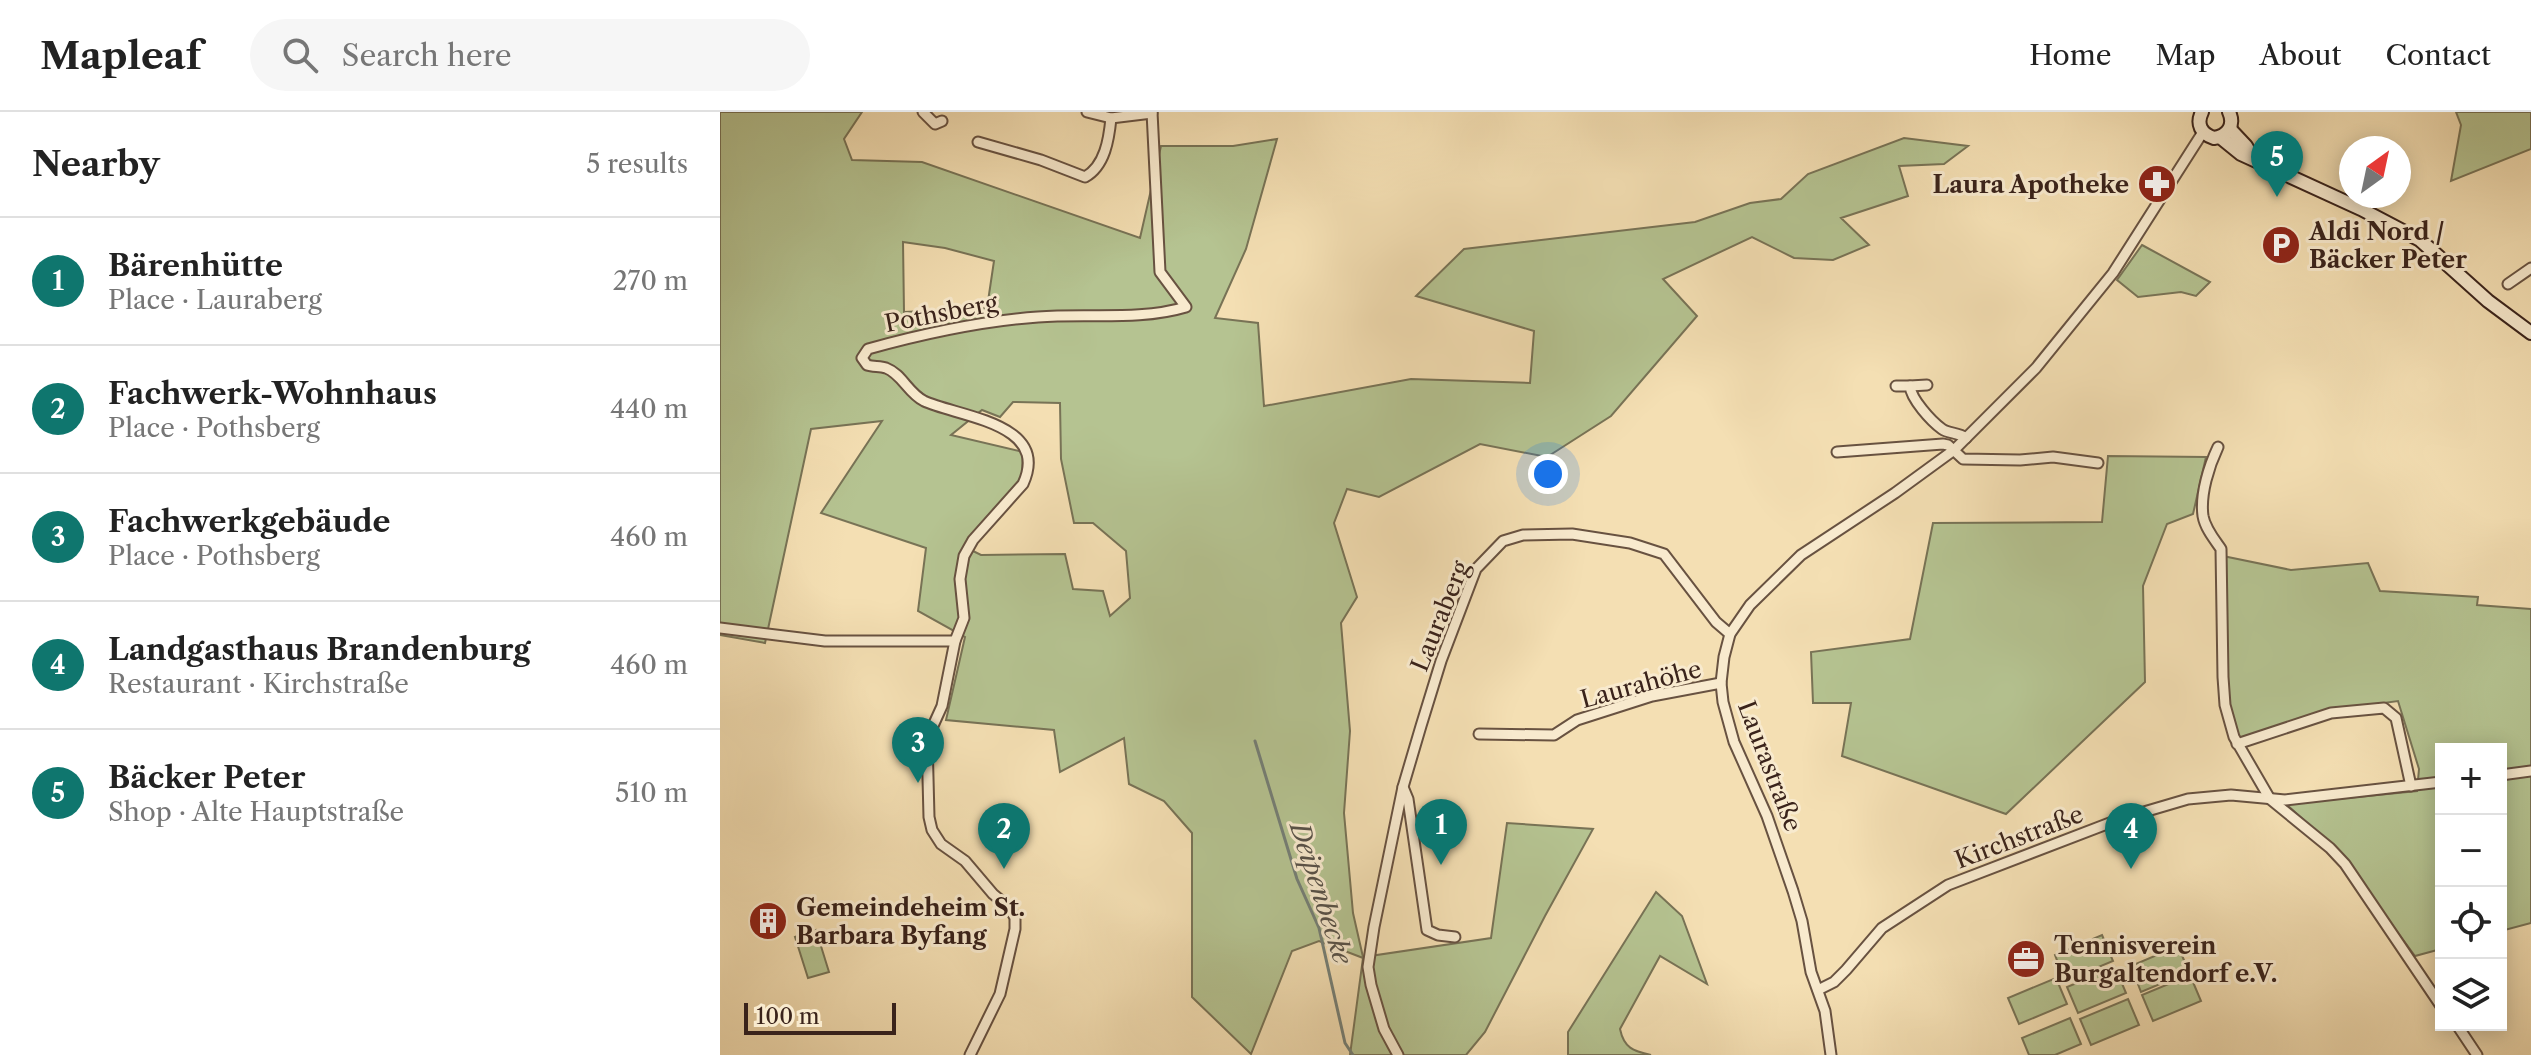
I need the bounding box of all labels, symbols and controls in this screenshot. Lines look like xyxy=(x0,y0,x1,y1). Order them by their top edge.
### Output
search box xyxy=(250,19,810,91)
text: Mapleaf xyxy=(40,32,202,79)
icon: search xyxy=(278,33,322,77)
text: Search here xyxy=(342,37,512,74)
text: Home xyxy=(2029,38,2111,72)
text: Map xyxy=(2155,38,2215,72)
text: About xyxy=(2259,38,2341,72)
text: Contact xyxy=(2385,38,2491,72)
pin: 5 xyxy=(2251,131,2303,197)
north arrow xyxy=(2339,136,2411,208)
text: Nearby xyxy=(32,143,160,185)
text: 5 results xyxy=(586,148,688,180)
pharmacy icon: Laura Apotheke xyxy=(2136,163,2178,205)
place label: Laura Apotheke xyxy=(1933,170,2129,199)
place label: Aldi Nord / Bäcker Peter xyxy=(2308,217,2467,274)
parking icon: Aldi Nord / Bäcker Peter xyxy=(2260,224,2302,266)
text: Bärenhütte xyxy=(108,247,283,284)
text: 1 xyxy=(52,265,64,297)
text: 270 m xyxy=(613,265,688,297)
text: Place · Lauraberg xyxy=(108,284,322,316)
street label: Pothsberg xyxy=(882,288,1000,338)
text: Fachwerk-Wohnhaus xyxy=(108,375,437,412)
text: 2 xyxy=(50,393,66,425)
text: 440 m xyxy=(610,393,688,425)
text: Place · Pothsberg xyxy=(108,412,320,444)
your location xyxy=(1528,454,1568,494)
text: Fachwerkgebäude xyxy=(108,503,390,540)
text: 3 xyxy=(51,521,65,553)
text: 460 m xyxy=(610,521,688,553)
text: Place · Pothsberg xyxy=(108,540,320,572)
street label: Lauraberg xyxy=(1405,556,1475,675)
text: Landgasthaus Brandenburg xyxy=(108,631,531,668)
text: 4 xyxy=(50,649,66,681)
text: 460 m xyxy=(610,649,688,681)
street label: Laurahöhe xyxy=(1577,654,1705,714)
text: Restaurant · Kirchstraße xyxy=(108,668,409,700)
street label: Laurastraße xyxy=(1732,697,1808,835)
pin: 3 xyxy=(892,717,944,783)
map controls xyxy=(2435,743,2507,1031)
button: + xyxy=(2435,743,2507,815)
text: Bäcker Peter xyxy=(108,759,305,796)
text: 5 xyxy=(51,777,65,809)
text: 510 m xyxy=(615,777,688,809)
text: Shop · Alte Hauptstraße xyxy=(108,796,404,828)
pin: 1 xyxy=(1415,799,1467,865)
street label: Kirchstraße xyxy=(1951,799,2087,875)
pin: 2 xyxy=(978,803,1030,869)
pin: 4 xyxy=(2105,803,2157,869)
button: − xyxy=(2435,815,2507,887)
water label: Deipenbecke xyxy=(1282,816,1359,969)
button: locate xyxy=(2435,887,2507,959)
place label: Gemeindeheim St. Barbara Byfang xyxy=(796,893,1025,950)
building icon: Gemeindeheim St. Barbara Byfang xyxy=(747,900,789,942)
place label: Tennisverein Burgaltendorf e.V. xyxy=(2054,931,2277,988)
office icon: Tennisverein Burgaltendorf e.V. xyxy=(2005,938,2047,980)
button: layers xyxy=(2435,959,2507,1031)
scale bar xyxy=(744,999,896,1035)
text: 100 m xyxy=(756,1003,819,1030)

